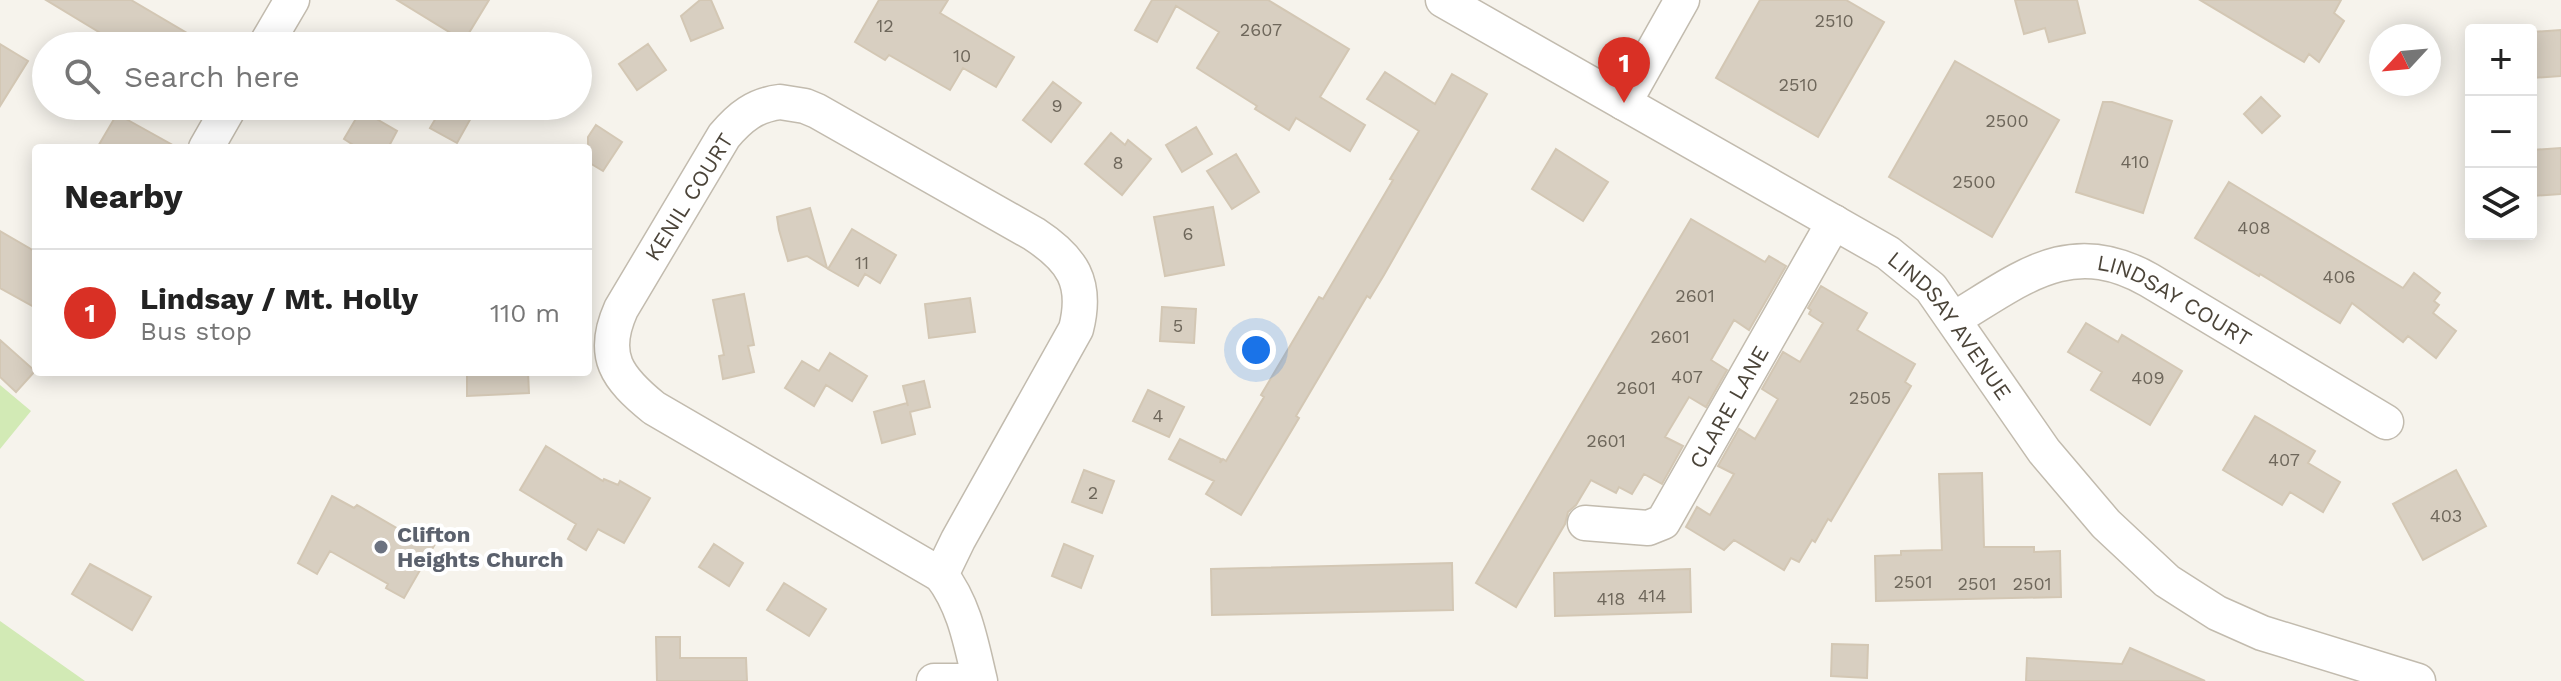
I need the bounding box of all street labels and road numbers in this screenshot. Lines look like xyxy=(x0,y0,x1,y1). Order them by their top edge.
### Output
street label: KENIL COURT xyxy=(640,129,738,265)
street label: LINDSAY AVENUE xyxy=(1883,246,2017,404)
street label: LINDSAY COURT xyxy=(2095,249,2256,351)
street label: CLARE LANE xyxy=(1684,341,1773,472)

